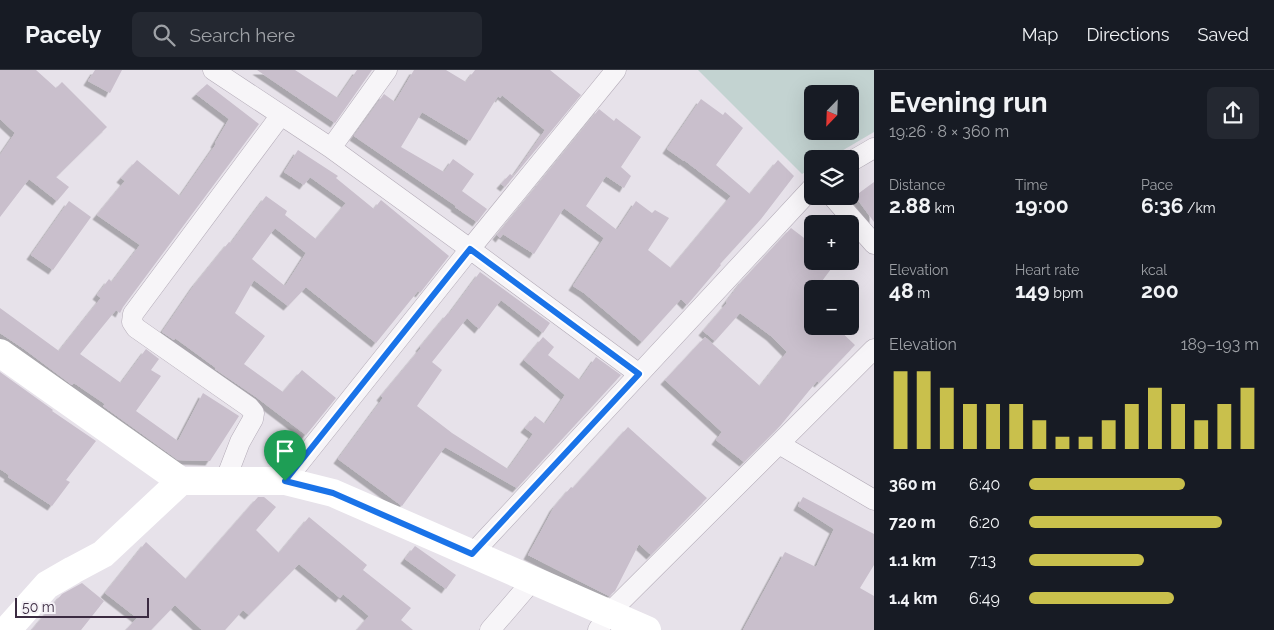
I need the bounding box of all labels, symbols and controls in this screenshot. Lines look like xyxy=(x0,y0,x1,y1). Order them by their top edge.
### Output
search box xyxy=(132,12,482,57)
text: Pacely xyxy=(25,20,102,49)
icon: search xyxy=(150,21,178,49)
text: Search here xyxy=(190,24,295,46)
text: Map xyxy=(1022,24,1058,45)
text: Directions xyxy=(1086,24,1170,45)
text: Saved xyxy=(1198,24,1249,45)
north arrow xyxy=(804,85,859,140)
map controls xyxy=(804,85,859,335)
text: Evening run xyxy=(889,86,1048,119)
button: share xyxy=(1207,87,1259,139)
text: 19:26 · 8 × 360 m xyxy=(889,122,1009,141)
button: layers xyxy=(804,150,859,205)
text: Distance xyxy=(889,177,945,193)
text: Time xyxy=(1015,177,1048,193)
text: Pace xyxy=(1141,177,1173,193)
text: 2.88 xyxy=(889,193,931,218)
text: 19:00 xyxy=(1015,193,1069,218)
text: 6:36 xyxy=(1141,193,1183,218)
text: km xyxy=(931,200,955,216)
text: /km xyxy=(1183,200,1216,216)
button: + xyxy=(804,215,859,270)
text: Elevation xyxy=(889,262,948,278)
text: Heart rate xyxy=(1015,262,1079,278)
text: kcal xyxy=(1141,262,1167,278)
text: 48 xyxy=(889,278,914,303)
text: 149 xyxy=(1015,278,1050,303)
text: 200 xyxy=(1141,278,1179,303)
button: − xyxy=(804,280,859,335)
text: m xyxy=(914,285,930,301)
text: bpm xyxy=(1050,285,1083,301)
text: Elevation xyxy=(889,335,957,354)
text: 189–193 m xyxy=(1181,335,1259,354)
pin xyxy=(264,430,306,481)
icon: arrive xyxy=(271,437,299,465)
text: 360 m xyxy=(889,475,936,494)
text: 6:40 xyxy=(969,475,1000,494)
text: 720 m xyxy=(889,513,936,532)
text: 6:20 xyxy=(969,513,1000,532)
text: 1.1 km xyxy=(889,551,936,570)
text: 7:13 xyxy=(969,551,996,570)
text: 1.4 km xyxy=(889,589,937,608)
text: 6:49 xyxy=(969,589,1000,608)
scale bar xyxy=(15,595,149,618)
text: 50 m xyxy=(22,599,55,615)

